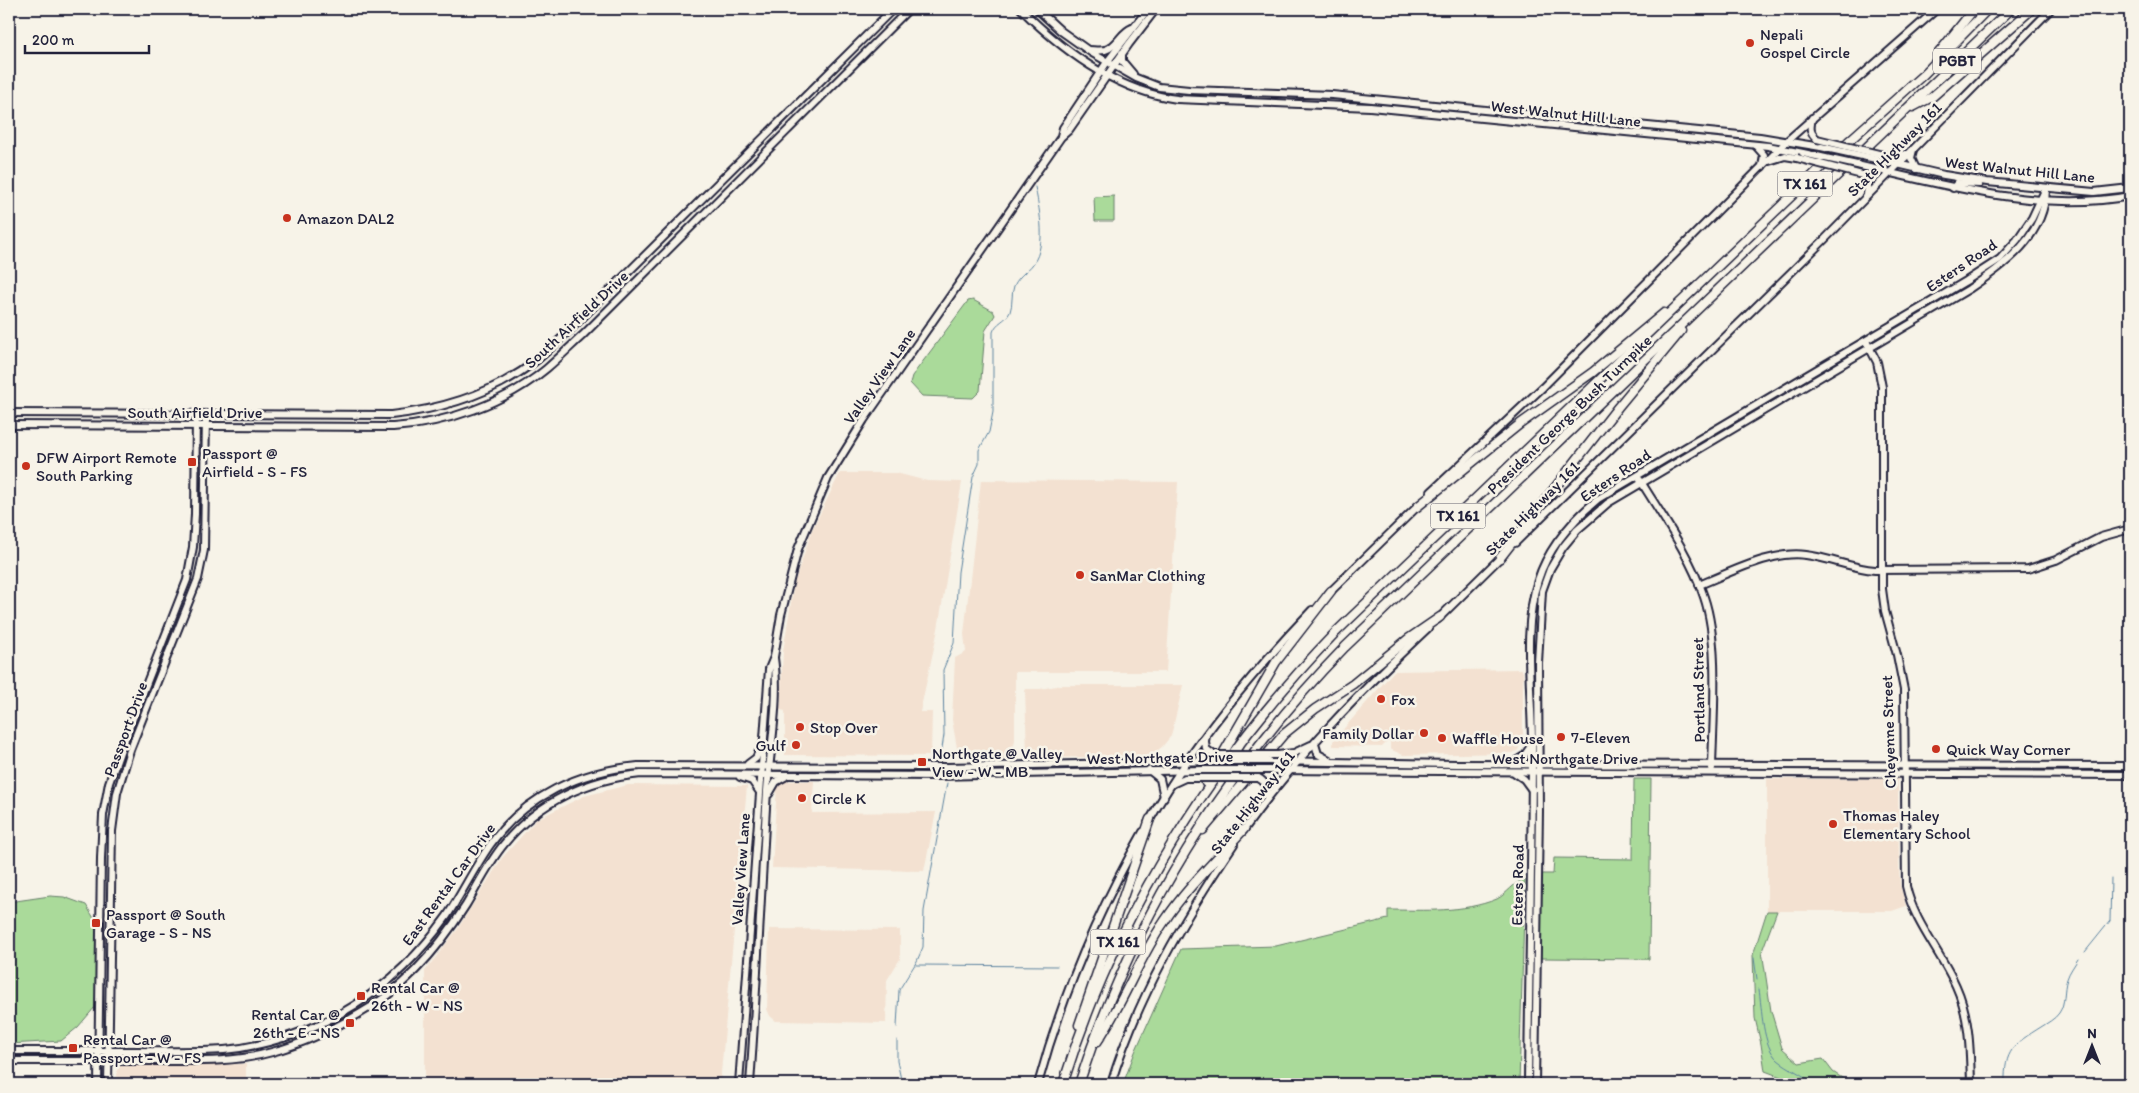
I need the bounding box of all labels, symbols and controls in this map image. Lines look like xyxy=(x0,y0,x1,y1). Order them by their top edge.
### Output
scale bar xyxy=(25,22,149,54)
place label: Nepali Gospel Circle xyxy=(1760,25,1850,62)
text: 200 m xyxy=(32,31,75,49)
marker: Nepali Gospel Circle xyxy=(1744,37,1756,49)
road number: PGBT xyxy=(1933,48,1981,74)
street label: West Walnut Hill Lane xyxy=(1490,96,1642,131)
street label: State Highway 161 xyxy=(1843,98,1946,201)
street label: West Walnut Hill Lane xyxy=(1944,152,2096,187)
road number: TX 161 xyxy=(1778,172,1832,196)
place label: Amazon DAL2 xyxy=(297,209,395,228)
marker: Amazon DAL2 xyxy=(281,212,293,224)
street label: Esters Road xyxy=(1922,235,2001,296)
street label: South Airfield Drive xyxy=(520,266,632,372)
street label: Valley View Lane xyxy=(839,324,920,428)
street label: President George Bush Turnpike xyxy=(1483,331,1656,498)
street label: South Airfield Drive xyxy=(127,403,263,422)
place label: Passport @ Airfield - S - FS xyxy=(202,444,307,481)
street label: Esters Road xyxy=(1576,445,1655,506)
place label: DFW Airport Remote South Parking xyxy=(36,448,177,485)
marker: Passport @ Airfield - S - FS xyxy=(186,456,198,468)
street label: State Highway 161 xyxy=(1481,457,1584,560)
marker: DFW Airport Remote South Parking xyxy=(20,460,32,472)
road number: TX 161 xyxy=(1430,504,1486,528)
place label: SanMar Clothing xyxy=(1090,566,1206,585)
marker: SanMar Clothing xyxy=(1074,569,1086,581)
street label: Portland Street xyxy=(1688,637,1709,743)
street label: Cheyenne Street xyxy=(1877,675,1900,789)
street label: Passport Drive xyxy=(99,679,151,779)
place label: Fox xyxy=(1391,690,1415,709)
marker: Fox xyxy=(1375,693,1387,705)
place label: Stop Over xyxy=(810,718,878,737)
marker: Stop Over xyxy=(794,721,806,733)
place label: Family Dollar xyxy=(1322,724,1415,743)
marker: Family Dollar xyxy=(1418,727,1430,739)
place label: 7-Eleven xyxy=(1571,728,1630,747)
place label: Waffle House xyxy=(1452,729,1544,748)
marker: 7-Eleven xyxy=(1555,731,1567,743)
marker: Waffle House xyxy=(1436,732,1448,744)
place label: Gulf xyxy=(756,736,786,755)
marker: Gulf xyxy=(790,739,802,751)
place label: Quick Way Corner xyxy=(1946,740,2071,759)
marker: Quick Way Corner xyxy=(1930,743,1942,755)
place label: Northgate @ Valley View - W - MB xyxy=(932,744,1063,781)
street label: State Highway 161 xyxy=(1206,746,1299,858)
street label: West Northgate Drive xyxy=(1087,747,1234,768)
street label: West Northgate Drive xyxy=(1492,749,1639,768)
marker: Northgate @ Valley View - W - MB xyxy=(916,756,928,768)
place label: Circle K xyxy=(812,789,867,808)
marker: Circle K xyxy=(796,792,808,804)
place label: Thomas Haley Elementary School xyxy=(1843,806,1971,843)
street label: Valley View Lane xyxy=(727,812,754,926)
marker: Thomas Haley Elementary School xyxy=(1827,818,1839,830)
street label: East Rental Car Drive xyxy=(398,819,499,949)
street label: Esters Road xyxy=(1507,844,1528,926)
place label: Passport @ South Garage - S - NS xyxy=(106,905,225,942)
marker: Passport @ South Garage - S - NS xyxy=(90,917,102,929)
road number: TX 161 xyxy=(1090,930,1146,954)
place label: Rental Car @ 26th - W - NS xyxy=(371,978,463,1015)
marker: Rental Car @ 26th - W - NS xyxy=(355,990,367,1002)
place label: Rental Car @ 26th - E - NS xyxy=(251,1005,340,1042)
marker: Rental Car @ 26th - E - NS xyxy=(344,1017,356,1029)
north arrow xyxy=(2066,1020,2116,1070)
text: N xyxy=(2087,1025,2097,1042)
place label: Rental Car @ Passport - W - FS xyxy=(83,1030,201,1067)
marker: Rental Car @ Passport - W - FS xyxy=(67,1042,79,1054)

